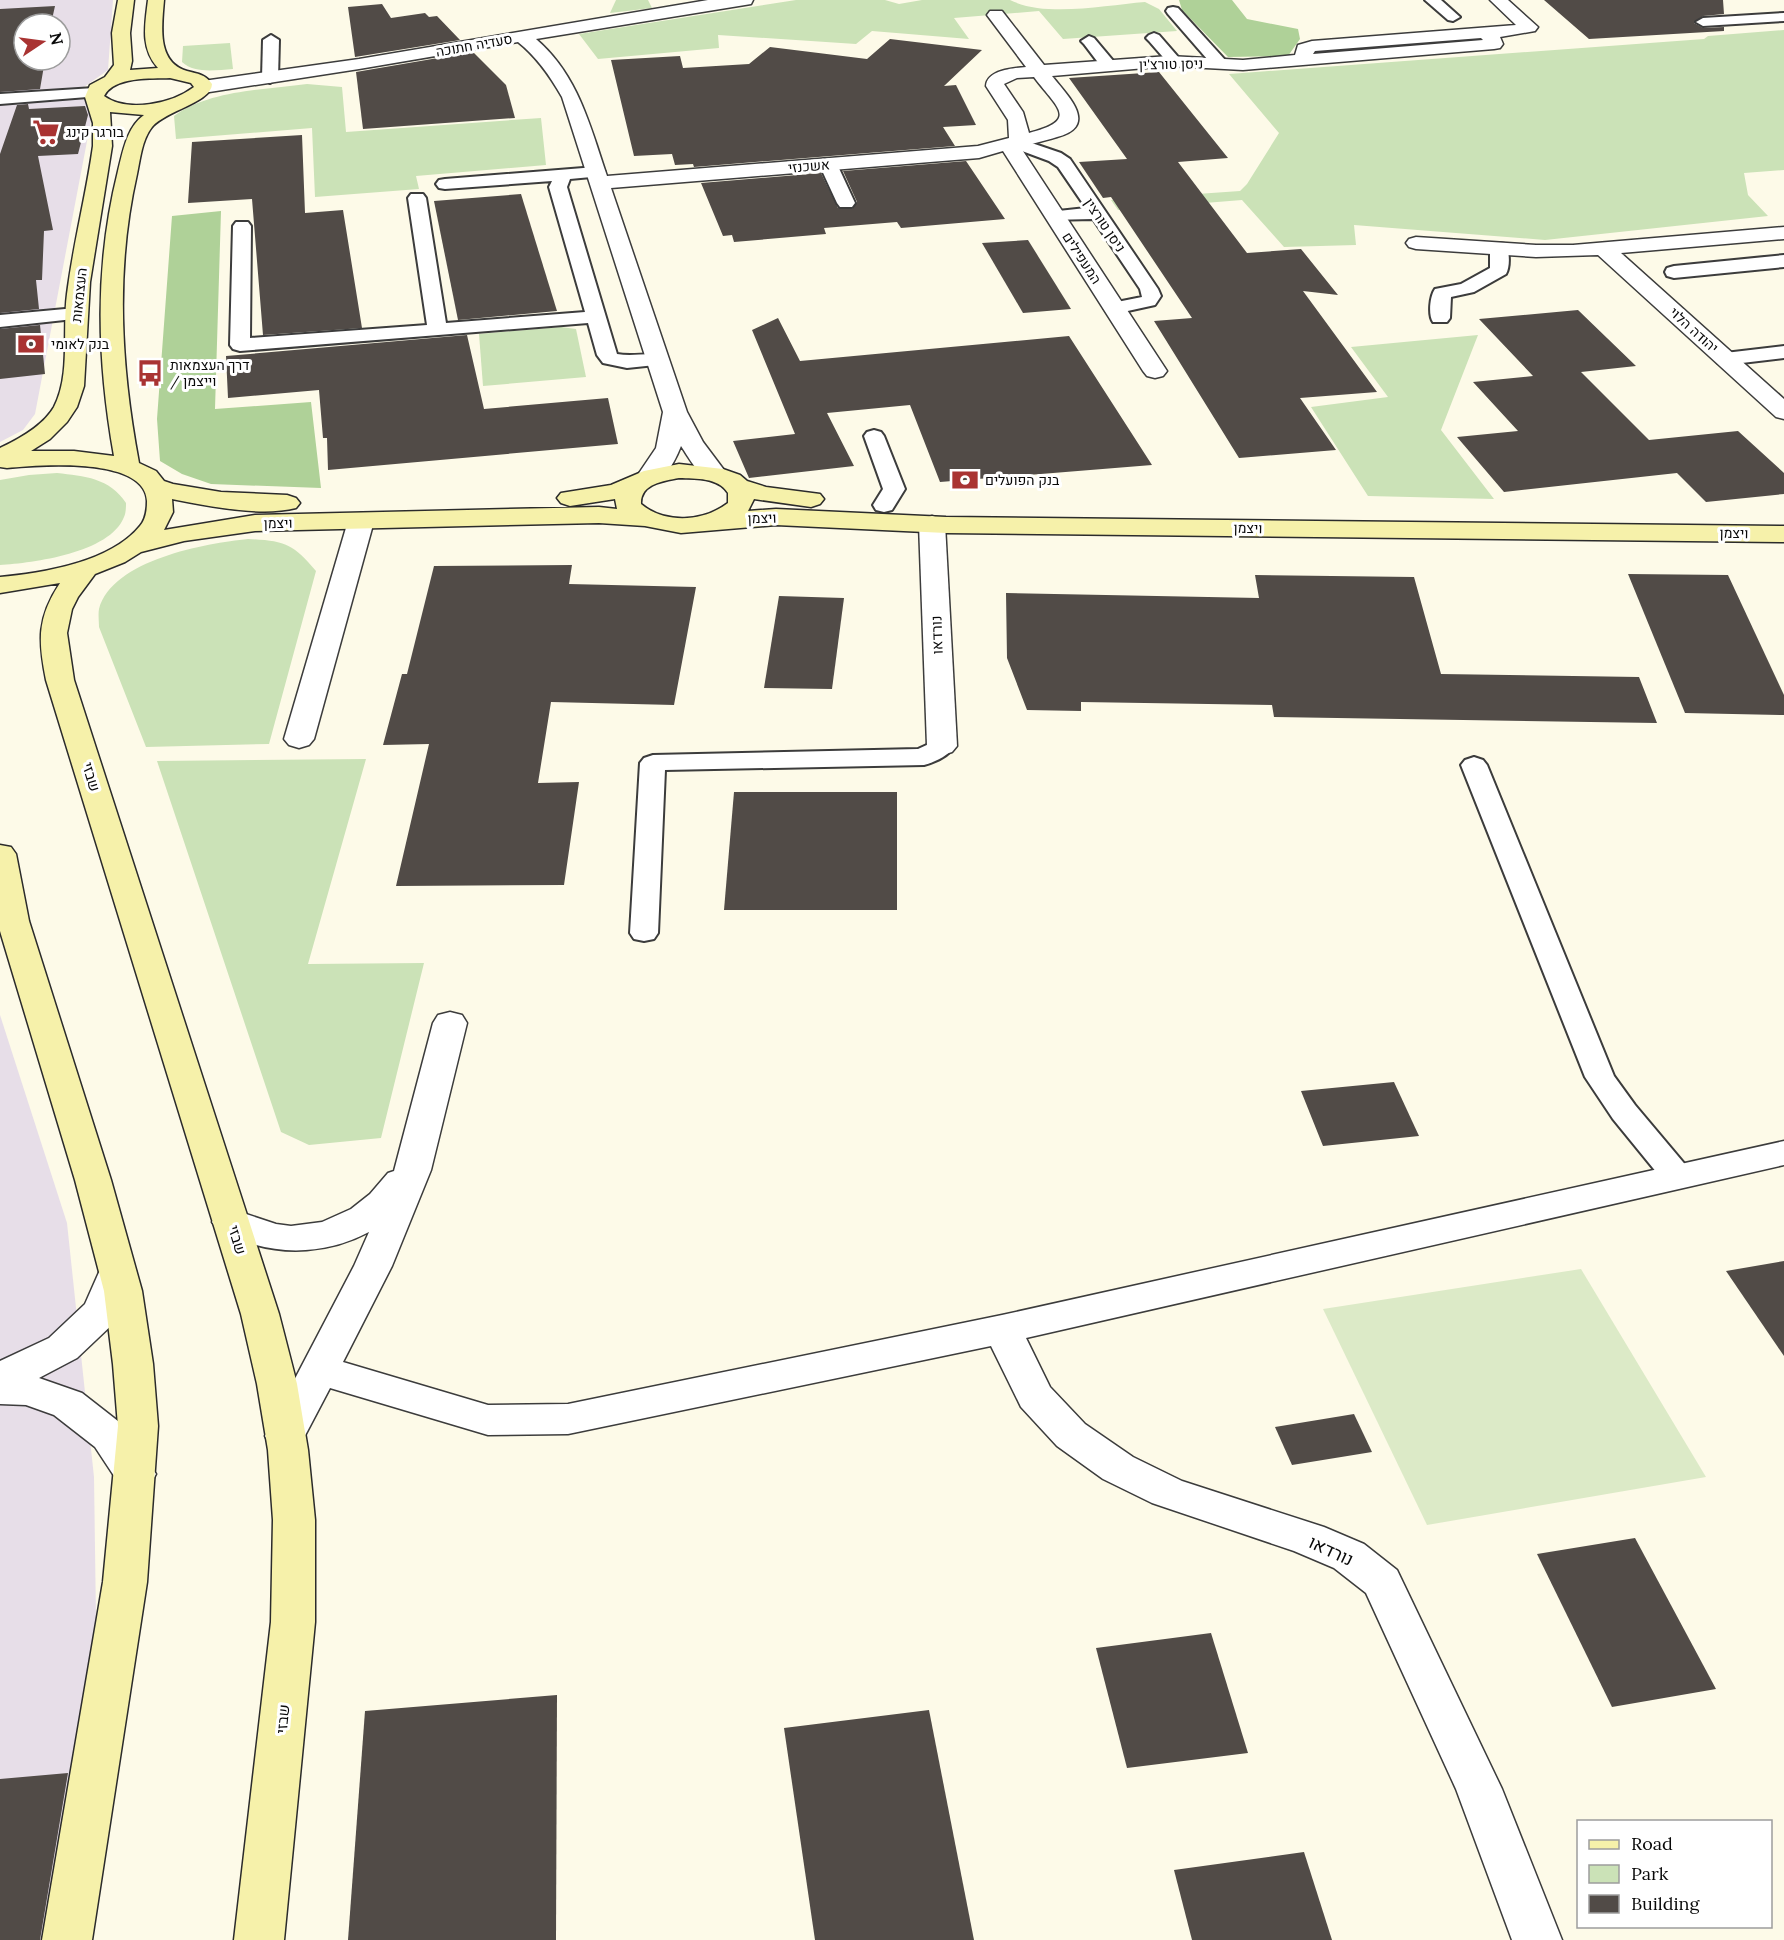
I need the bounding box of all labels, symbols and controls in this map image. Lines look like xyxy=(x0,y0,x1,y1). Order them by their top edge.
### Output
north arrow xyxy=(12,12,72,72)
street label: סעדיה חתוכה xyxy=(434,29,514,61)
text: N xyxy=(45,30,68,47)
street label: ניסן טורצ'ין xyxy=(1139,54,1203,74)
supermarket icon: בורגר קינג xyxy=(31,117,61,147)
place label: בורגר קינג xyxy=(66,123,124,141)
street label: אשכנזי xyxy=(787,155,831,177)
street label: ניסן טורצין xyxy=(1080,194,1130,256)
street label: המעפילים xyxy=(1059,229,1105,287)
street label: העצמאות xyxy=(67,267,91,323)
street label: יהודה הלוי xyxy=(1666,303,1722,357)
bank icon: בנק לאומי xyxy=(16,329,46,359)
place label: בנק לאומי xyxy=(51,335,110,353)
place label: דרך העצמאות / וייצמן xyxy=(170,356,250,390)
bus stop icon: דרך העצמאות / וייצמן xyxy=(135,358,165,388)
bank icon: בנק הפועלים xyxy=(950,465,980,495)
place label: בנק הפועלים xyxy=(985,471,1060,489)
street label: ויצמן xyxy=(747,509,777,527)
street label: ויצמן xyxy=(263,514,293,532)
street label: ויצמן xyxy=(1233,519,1263,537)
street label: ויצמן xyxy=(1719,524,1749,542)
street label: נורדאו xyxy=(926,615,947,655)
street label: שבזי xyxy=(78,760,105,794)
street label: שבזי xyxy=(224,1223,251,1257)
street label: נורדאו xyxy=(1305,1530,1357,1571)
street label: שבזי xyxy=(272,1703,294,1735)
legend xyxy=(1577,1820,1772,1928)
text: Road xyxy=(1631,1832,1673,1855)
text: Park xyxy=(1631,1862,1669,1885)
text: Building xyxy=(1631,1892,1701,1915)

